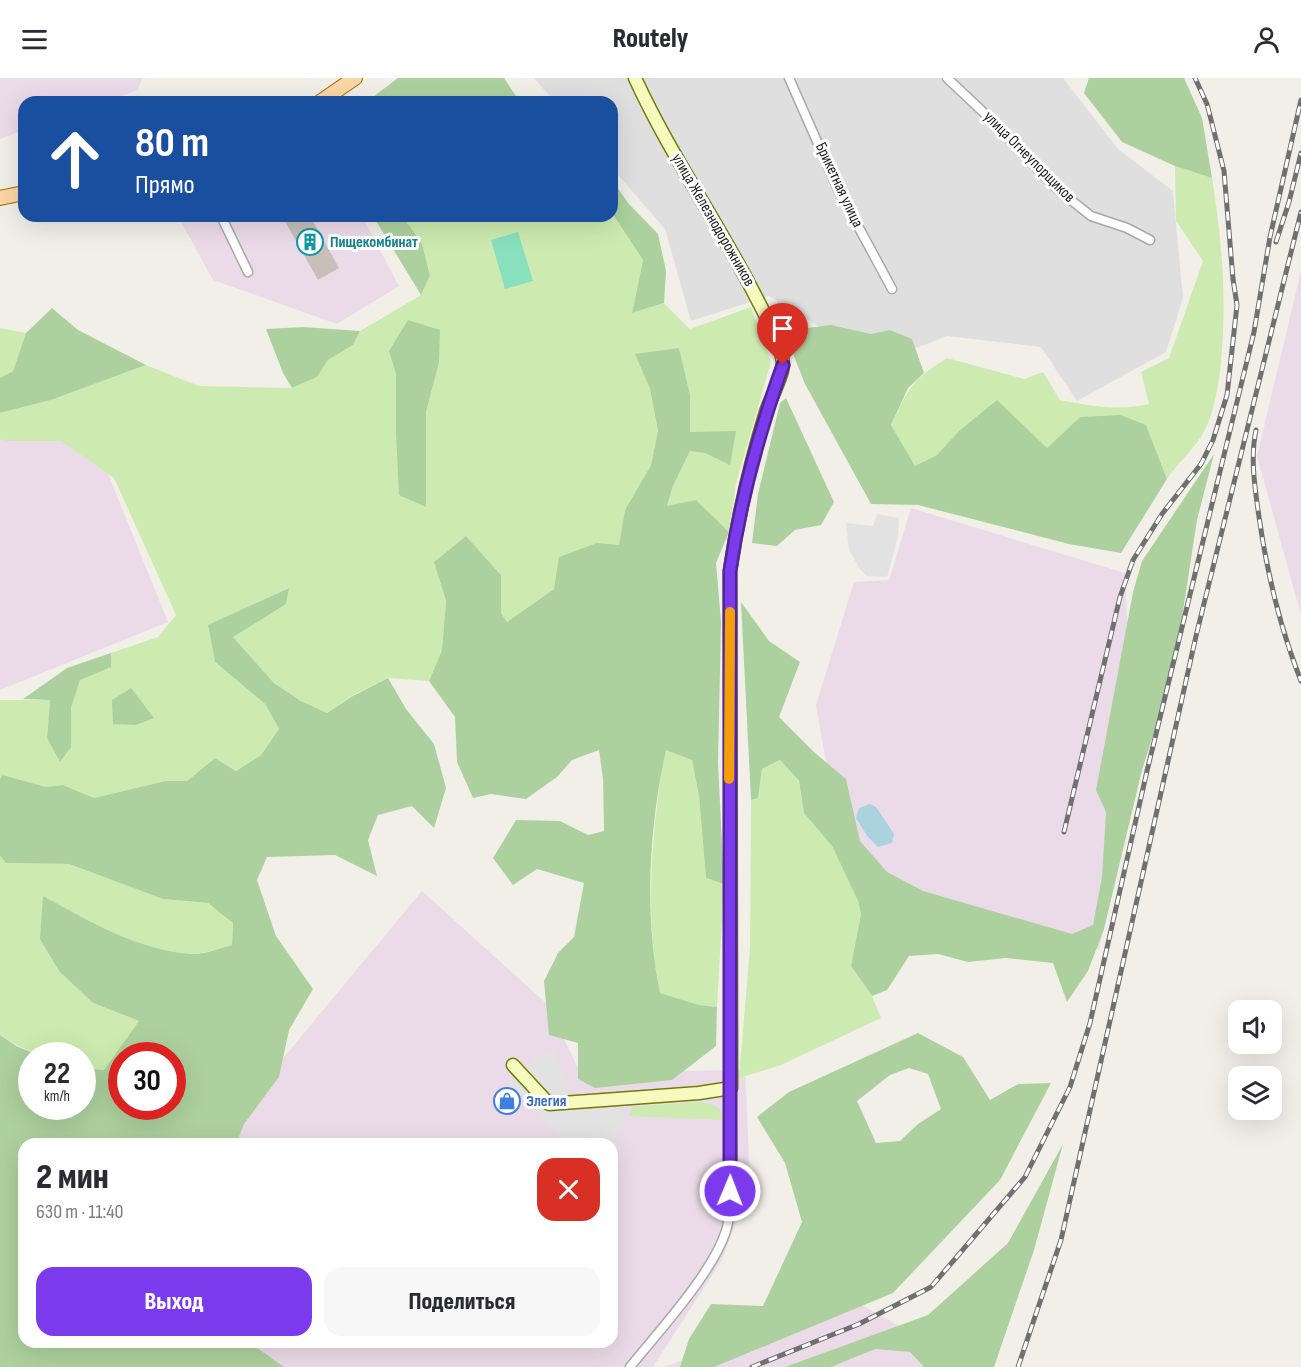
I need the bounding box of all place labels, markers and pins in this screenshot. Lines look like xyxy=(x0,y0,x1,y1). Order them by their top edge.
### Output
building icon: Пищекомбинат xyxy=(295,227,325,257)
place label: Пищекомбинат xyxy=(330,233,418,252)
pin xyxy=(757,303,808,365)
shop icon: Элегия xyxy=(492,1086,522,1116)
place label: Элегия xyxy=(526,1092,566,1111)

